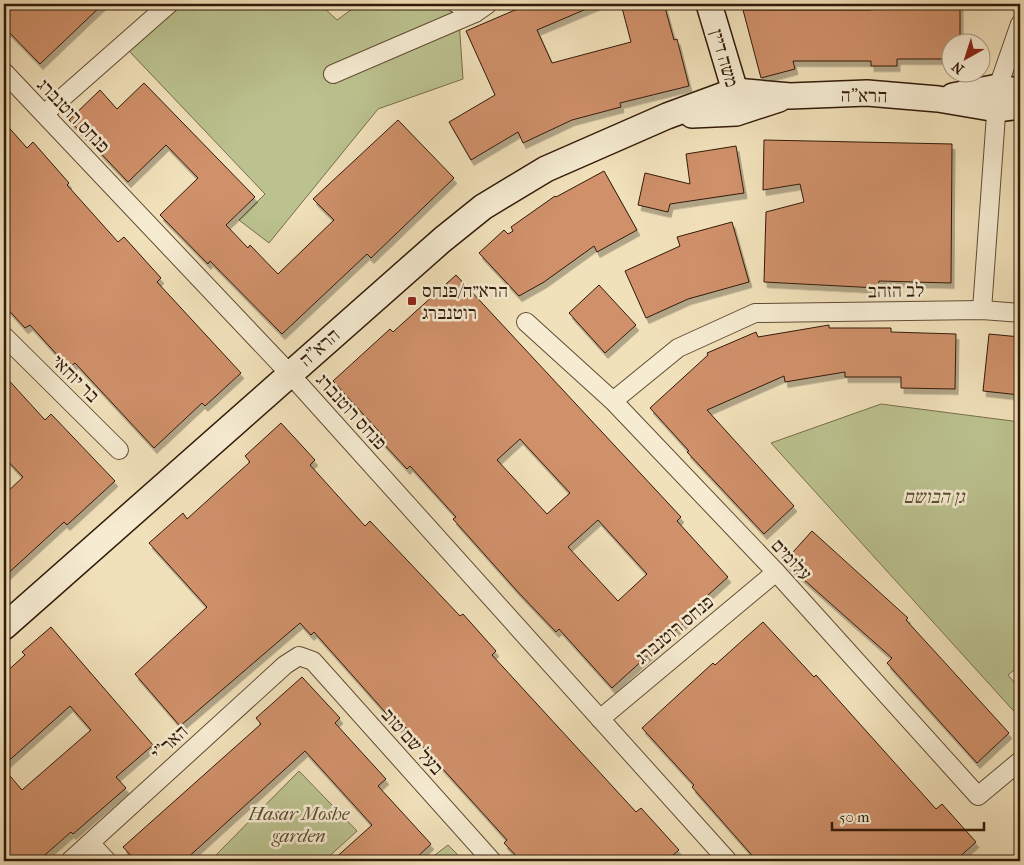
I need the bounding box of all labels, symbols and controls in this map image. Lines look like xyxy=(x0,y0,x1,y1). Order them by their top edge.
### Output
street label: משה דיין xyxy=(705,27,743,90)
north arrow xyxy=(942,32,992,82)
text: N xyxy=(948,58,968,78)
street label: פנחס רוטנברג xyxy=(32,74,114,158)
street label: הרא"ה xyxy=(840,85,888,107)
place label: הרא״ה/פנחס רוטנברג xyxy=(422,280,508,324)
street label: לב הזהב xyxy=(868,280,925,302)
marker: הרא״ה/פנחס רוטנברג xyxy=(406,295,418,307)
street label: הרא"ה xyxy=(295,324,344,371)
street label: בר יוחאי xyxy=(47,350,104,407)
street label: פנחס רוטנברג xyxy=(311,369,391,454)
park label: גן הבושם xyxy=(903,486,966,508)
street label: עלומים xyxy=(767,534,816,585)
street label: פנחס רוטנברג xyxy=(631,591,718,669)
street label: בעל שם טוב xyxy=(377,704,448,779)
street label: האר"י xyxy=(147,720,192,765)
scale bar xyxy=(832,800,984,832)
park label: Hasar Moshe garden xyxy=(248,803,351,847)
text: 50 m xyxy=(839,808,870,826)

